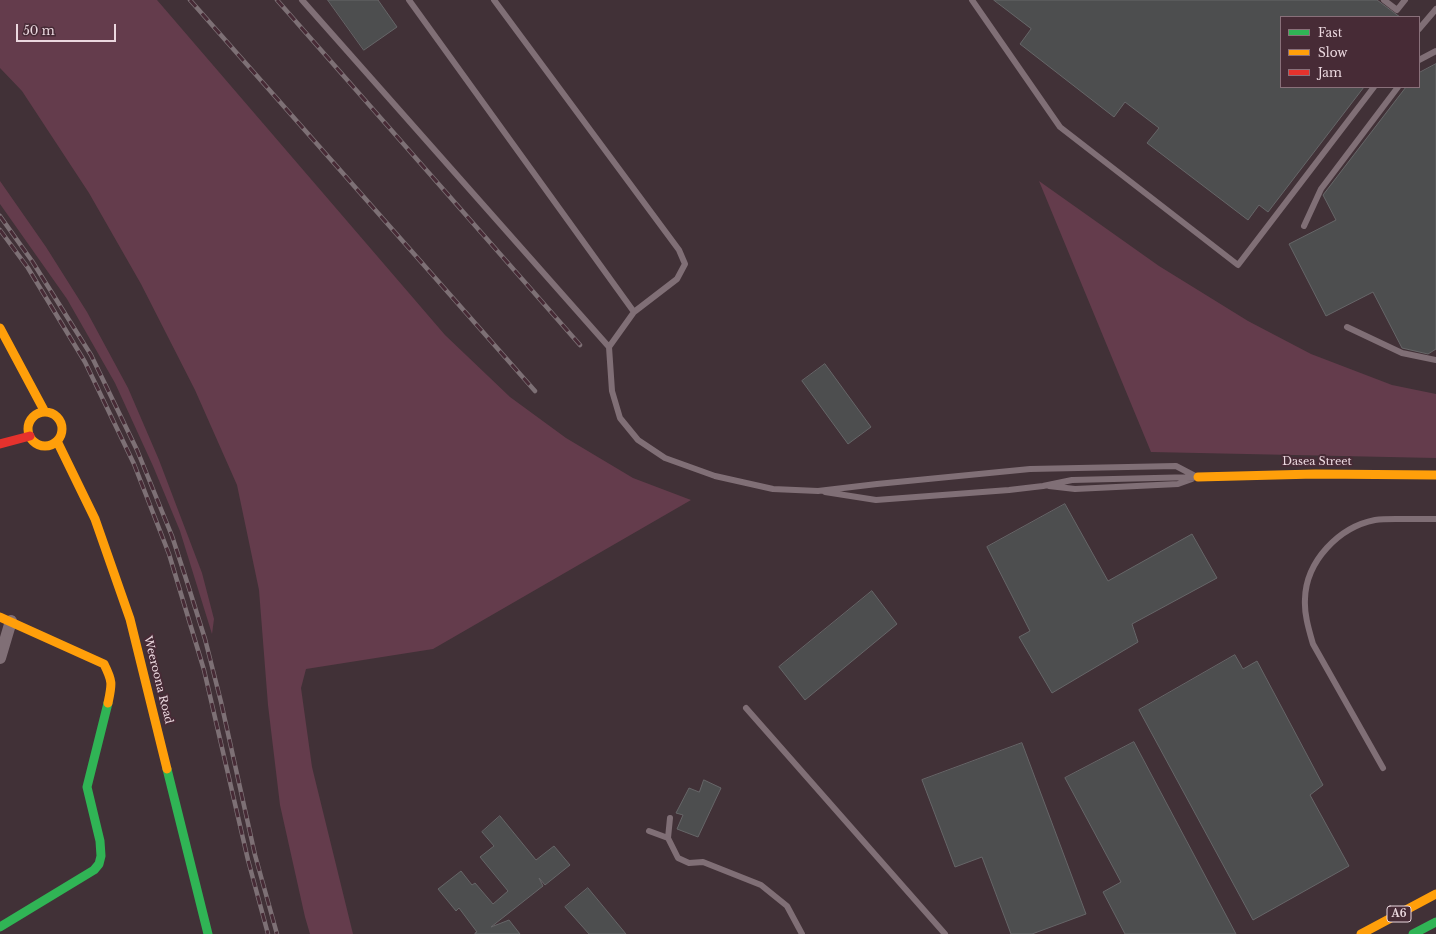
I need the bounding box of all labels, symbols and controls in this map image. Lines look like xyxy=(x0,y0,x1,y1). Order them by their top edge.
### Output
scale bar xyxy=(18,16,118,42)
legend xyxy=(1280,16,1420,88)
text: 50 m xyxy=(23,23,55,38)
text: Fast xyxy=(1318,25,1342,40)
text: Slow xyxy=(1318,45,1347,60)
text: Jam xyxy=(1318,65,1342,80)
street label: Dasea Street xyxy=(1282,455,1352,469)
street label: Weeroona Road xyxy=(141,635,175,725)
road number: A6 xyxy=(1387,906,1411,922)

